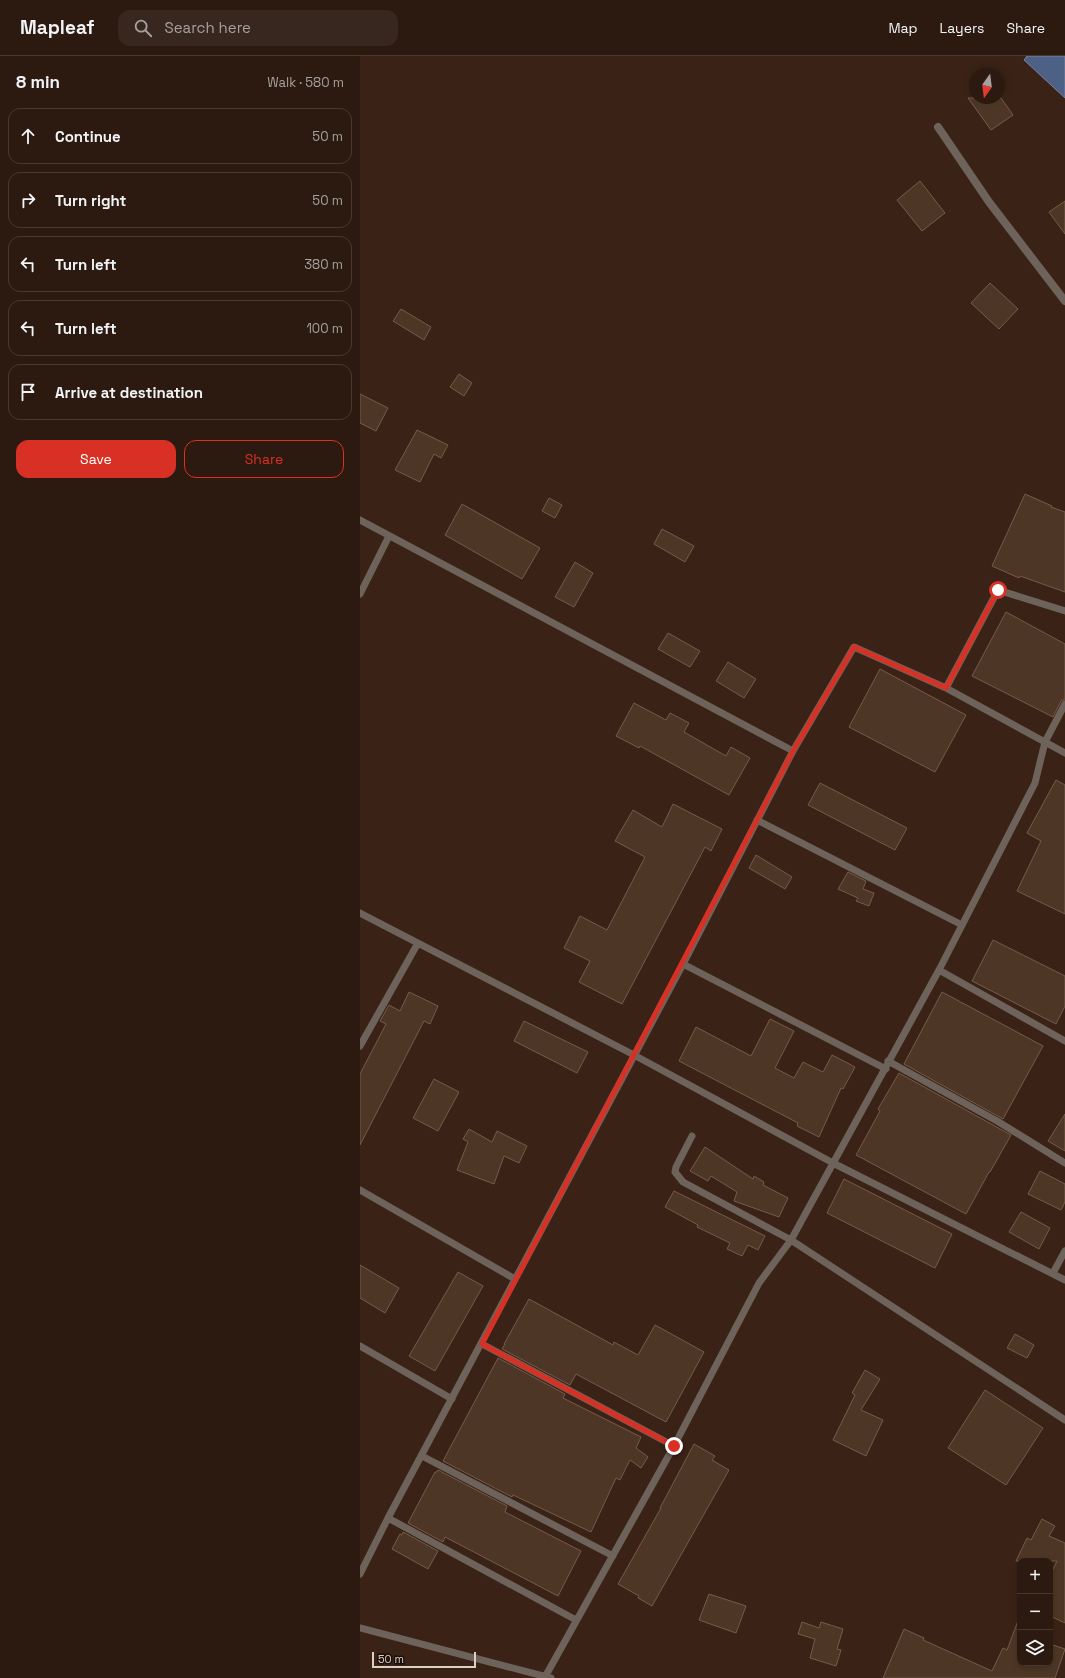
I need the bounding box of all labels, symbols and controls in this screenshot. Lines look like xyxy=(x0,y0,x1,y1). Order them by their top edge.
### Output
search box xyxy=(118,10,398,46)
text: Mapleaf xyxy=(20,15,94,40)
icon: search xyxy=(132,17,154,39)
text: Search here xyxy=(164,18,251,37)
text: Map xyxy=(888,19,918,37)
text: Layers xyxy=(940,19,984,37)
text: Share xyxy=(1006,19,1045,37)
north arrow xyxy=(969,68,1005,104)
text: 8 min xyxy=(16,71,60,93)
text: Walk · 580 m xyxy=(267,74,344,91)
icon: ahead xyxy=(17,125,39,147)
text: Continue xyxy=(55,127,121,146)
text: 50 m xyxy=(312,128,343,145)
icon: right xyxy=(17,189,39,211)
text: Turn right xyxy=(55,191,126,210)
text: 50 m xyxy=(312,192,343,209)
icon: left xyxy=(17,253,39,275)
text: Turn left xyxy=(55,255,117,274)
text: 380 m xyxy=(304,256,343,273)
icon: left xyxy=(17,317,39,339)
text: Turn left xyxy=(55,319,117,338)
text: 100 m xyxy=(306,320,343,337)
icon: arrive xyxy=(17,381,39,403)
text: Arrive at destination xyxy=(55,383,203,402)
button: Save xyxy=(16,440,176,478)
button: Share xyxy=(184,440,344,478)
route start xyxy=(989,581,1007,599)
route end xyxy=(665,1437,683,1455)
map controls xyxy=(1017,1558,1053,1666)
button: + xyxy=(1017,1558,1053,1594)
button: − xyxy=(1017,1594,1053,1630)
button: layers xyxy=(1017,1630,1053,1666)
scale bar xyxy=(372,1650,476,1669)
text: 50 m xyxy=(378,1652,404,1666)

